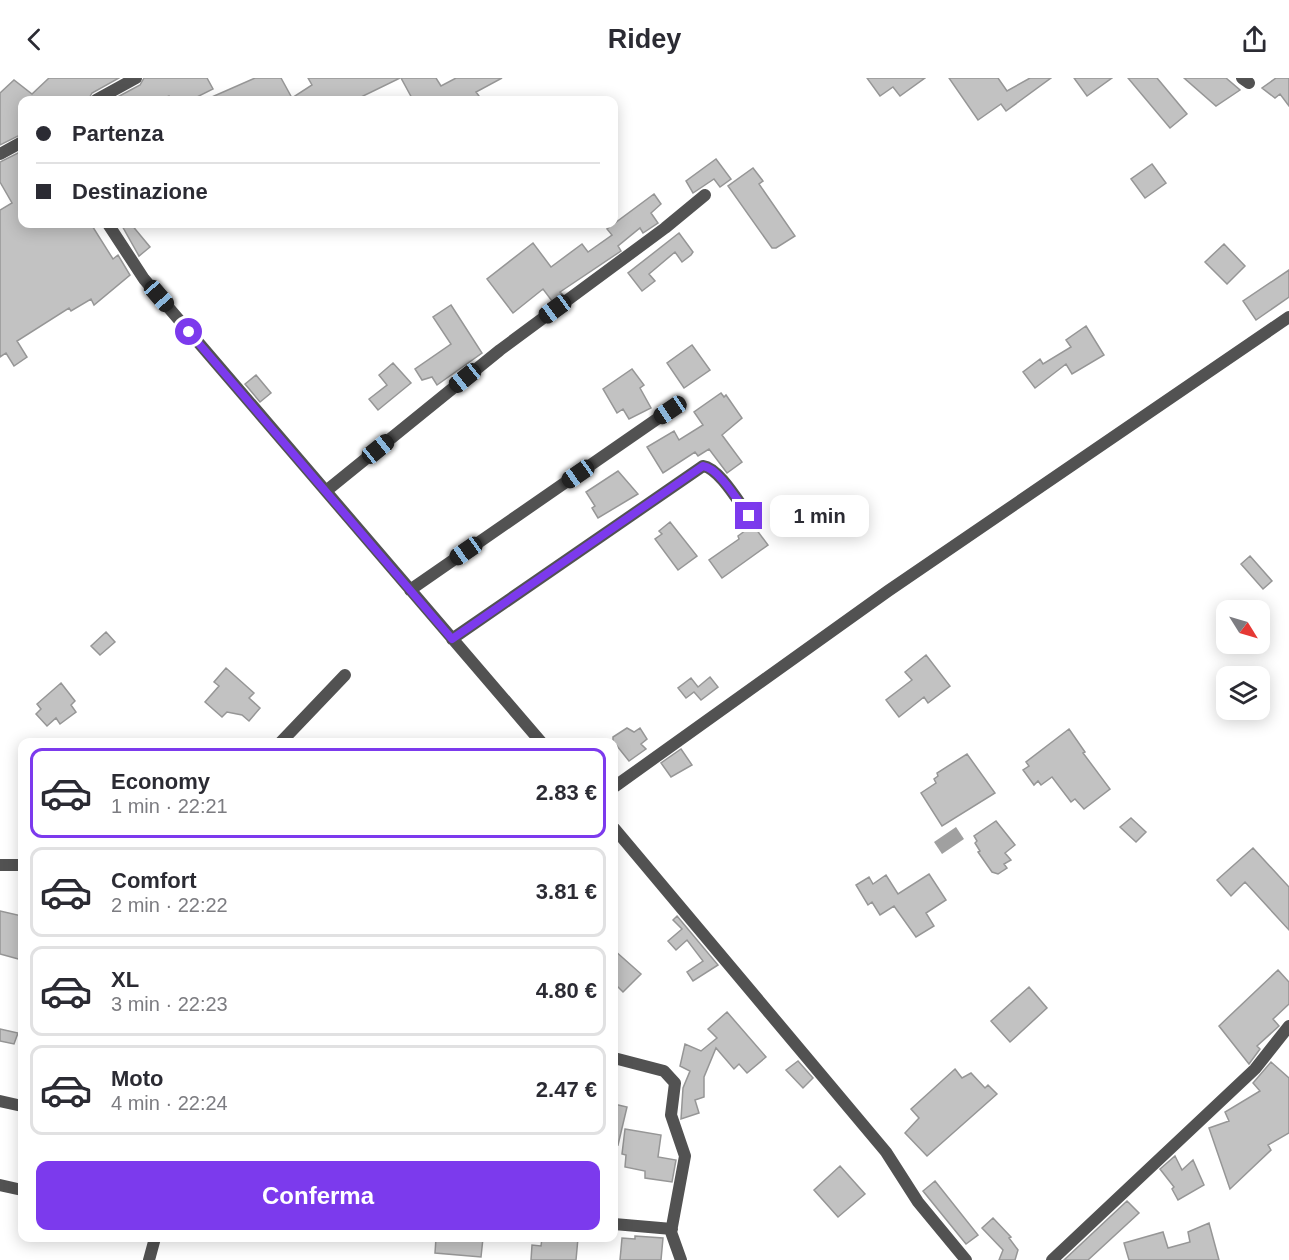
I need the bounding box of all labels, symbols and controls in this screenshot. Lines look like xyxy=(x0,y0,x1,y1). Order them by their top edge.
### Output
icon: back xyxy=(18,23,51,56)
icon: share xyxy=(1238,23,1271,56)
text: Ridey xyxy=(608,24,681,54)
text: Partenza xyxy=(72,121,164,146)
text: Destinazione xyxy=(72,179,208,204)
car xyxy=(140,277,178,315)
car xyxy=(535,291,575,327)
route start xyxy=(175,318,202,345)
car xyxy=(445,360,485,396)
car xyxy=(650,392,690,428)
car xyxy=(358,431,398,467)
car xyxy=(558,456,598,492)
callout: 1 min xyxy=(770,495,869,537)
route end xyxy=(735,502,762,529)
text: 1 min xyxy=(793,505,846,527)
car xyxy=(446,533,486,569)
north arrow xyxy=(1216,600,1270,654)
map controls xyxy=(1216,600,1270,720)
button: layers xyxy=(1216,666,1270,720)
icon: car xyxy=(39,766,93,820)
text: Economy xyxy=(111,769,210,794)
text: 2.83 € xyxy=(536,780,597,805)
text: 1 min · 22:21 xyxy=(111,795,228,817)
icon: car xyxy=(39,865,93,919)
text: Comfort xyxy=(111,868,197,893)
text: 3.81 € xyxy=(536,879,597,904)
text: 2 min · 22:22 xyxy=(111,894,228,916)
icon: car xyxy=(39,964,93,1018)
text: XL xyxy=(111,967,139,992)
text: 4.80 € xyxy=(536,978,597,1003)
text: 3 min · 22:23 xyxy=(111,993,228,1015)
icon: car xyxy=(39,1063,93,1117)
text: Moto xyxy=(111,1066,164,1091)
text: 2.47 € xyxy=(536,1077,597,1102)
text: 4 min · 22:24 xyxy=(111,1092,228,1114)
button: Conferma xyxy=(36,1161,600,1230)

